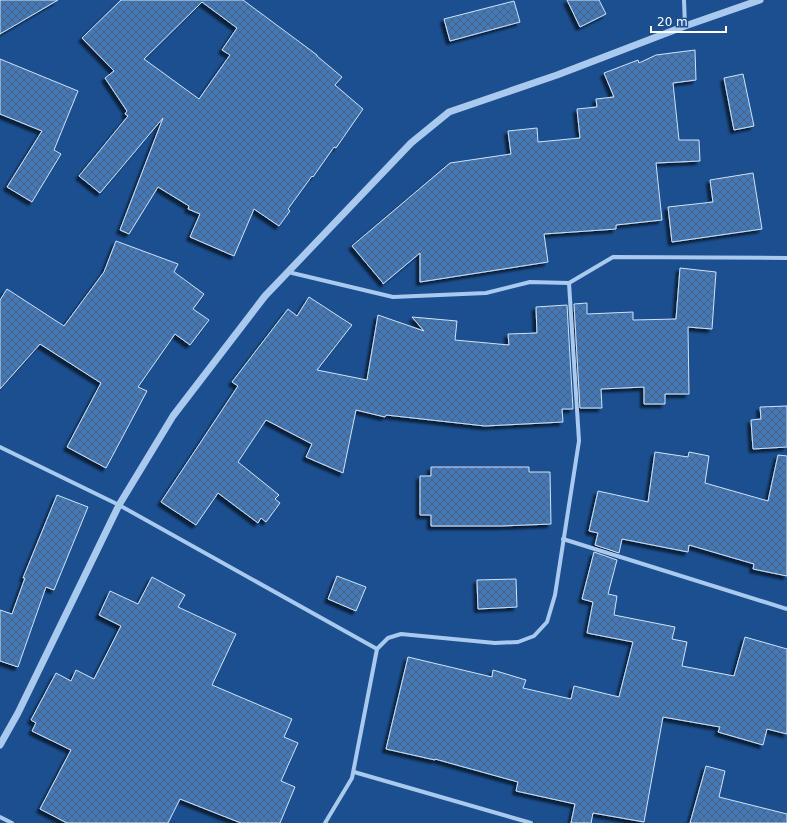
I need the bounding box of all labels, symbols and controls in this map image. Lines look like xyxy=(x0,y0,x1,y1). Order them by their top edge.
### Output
scale bar xyxy=(651,8,726,34)
text: 20 m xyxy=(657,15,688,29)

